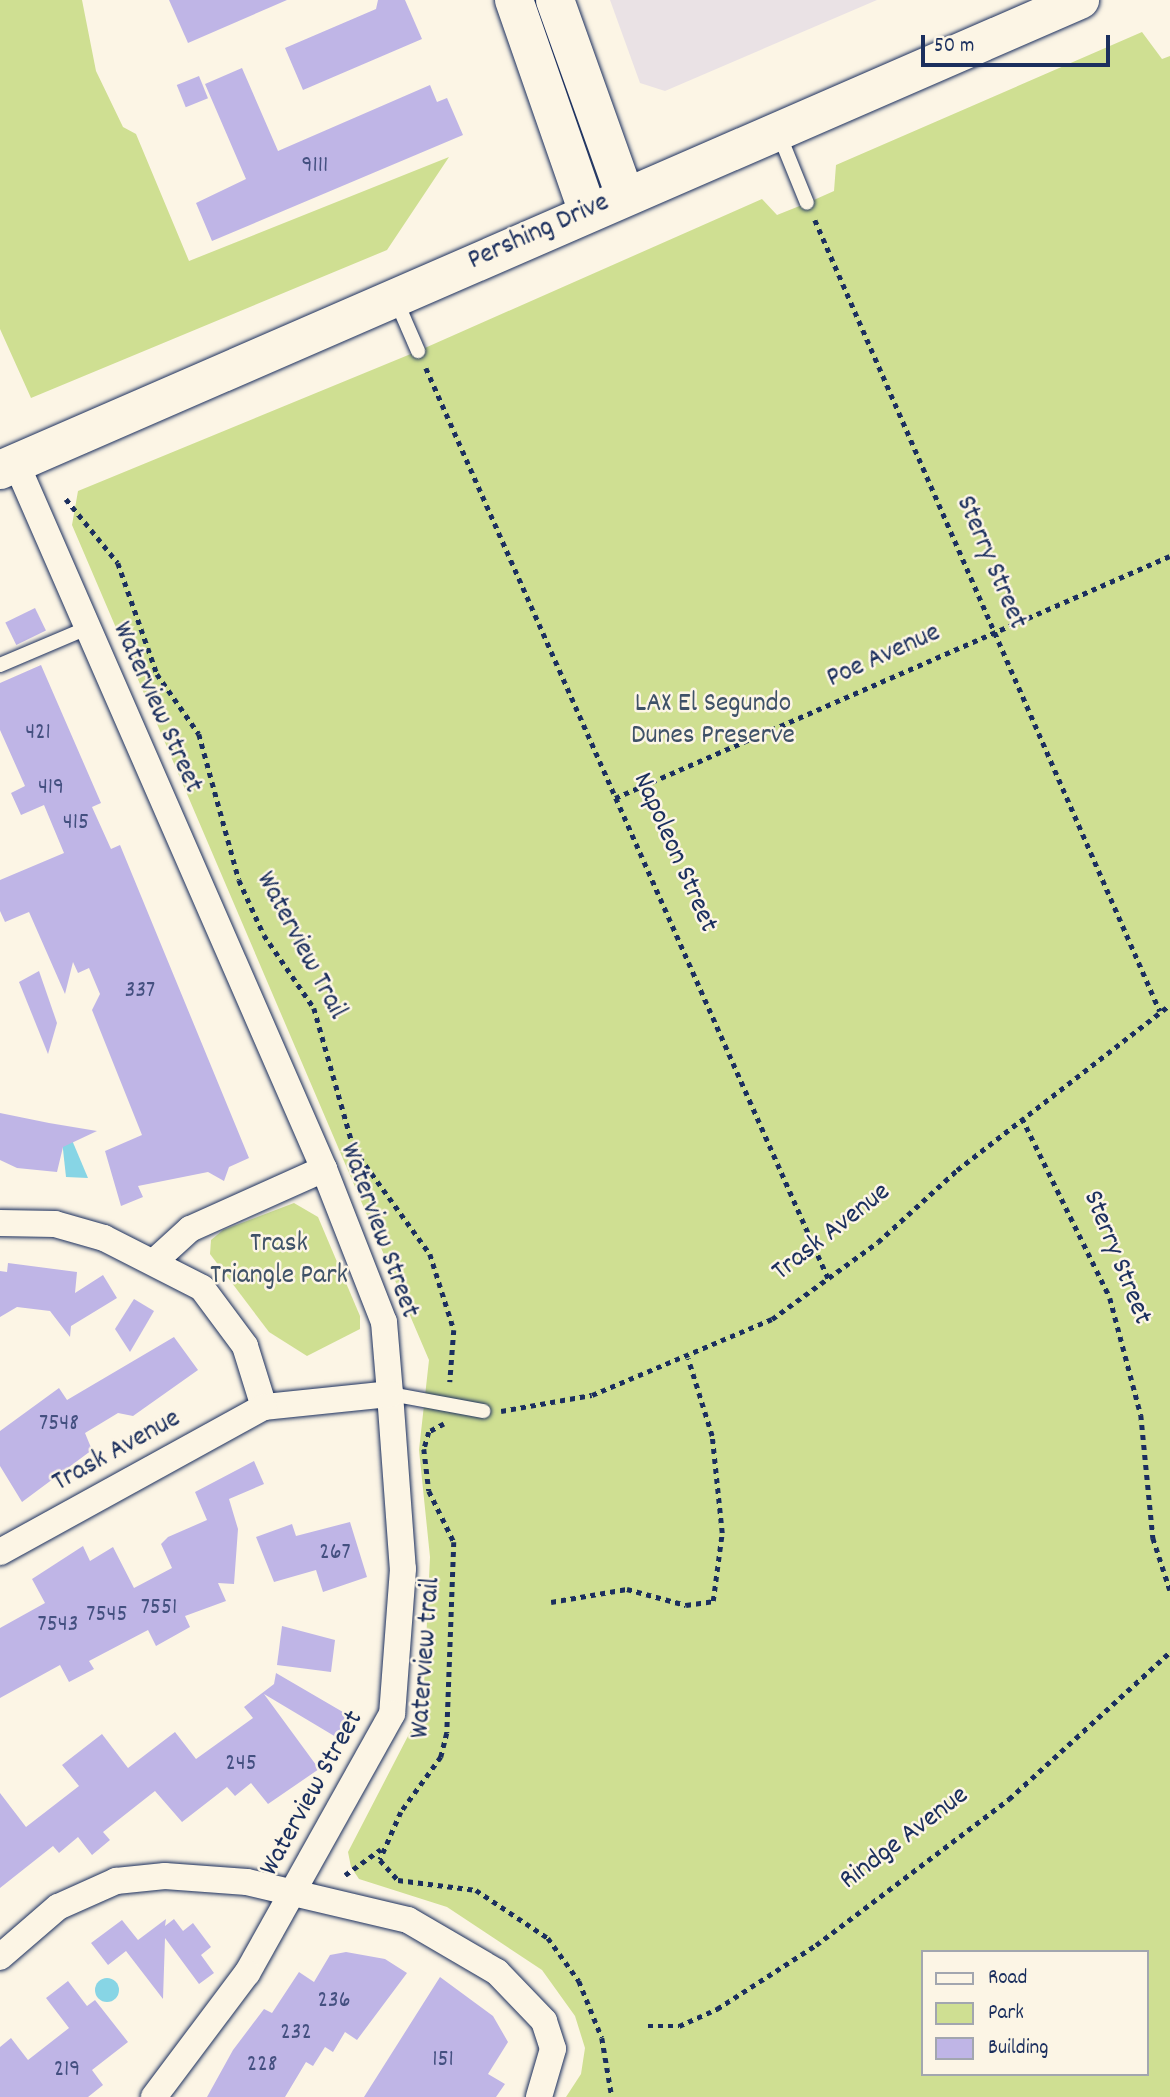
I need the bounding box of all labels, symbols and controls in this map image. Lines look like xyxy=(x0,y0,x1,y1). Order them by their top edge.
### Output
scale bar xyxy=(925,21,1114,65)
text: 50 m xyxy=(934,32,974,62)
house number: 9111 xyxy=(302,153,328,181)
street label: Pershing Drive xyxy=(463,187,615,279)
street label: Sterry Street xyxy=(947,491,1033,635)
street label: Waterview Street xyxy=(103,617,209,799)
street label: Poe Avenue xyxy=(822,617,946,697)
park label: LAX El Segundo Dunes Preserve xyxy=(631,688,795,754)
house number: 421 xyxy=(25,720,51,748)
street label: Napoleon Street xyxy=(624,768,724,938)
house number: 419 xyxy=(38,775,64,803)
house number: 415 xyxy=(63,810,89,838)
street label: Waterview Trail xyxy=(247,866,353,1026)
house number: 337 xyxy=(125,978,155,1006)
street label: Waterview Street xyxy=(331,1139,425,1323)
street label: Trask Avenue xyxy=(766,1176,898,1290)
street label: Sterry Street xyxy=(1074,1186,1158,1330)
park label: Trask Triangle Park xyxy=(210,1228,348,1294)
street label: Trask Avenue xyxy=(47,1403,187,1501)
house number: 7548 xyxy=(39,1411,79,1439)
house number: 267 xyxy=(319,1540,351,1568)
street label: Waterview trail xyxy=(405,1576,449,1740)
house number: 7551 xyxy=(141,1595,177,1623)
house number: 7545 xyxy=(86,1602,128,1630)
house number: 7543 xyxy=(38,1612,78,1640)
street label: Waterview Street xyxy=(254,1705,372,1883)
house number: 245 xyxy=(225,1751,257,1779)
street label: Rindge Avenue xyxy=(834,1780,976,1898)
legend xyxy=(922,1950,1149,2076)
text: Road xyxy=(988,1964,1027,1994)
house number: 236 xyxy=(318,1988,350,2016)
text: Park xyxy=(988,1999,1024,2029)
house number: 232 xyxy=(280,2020,312,2048)
text: Building xyxy=(988,2034,1048,2064)
house number: 151 xyxy=(432,2047,454,2075)
house number: 228 xyxy=(247,2052,277,2080)
house number: 219 xyxy=(54,2057,80,2085)

